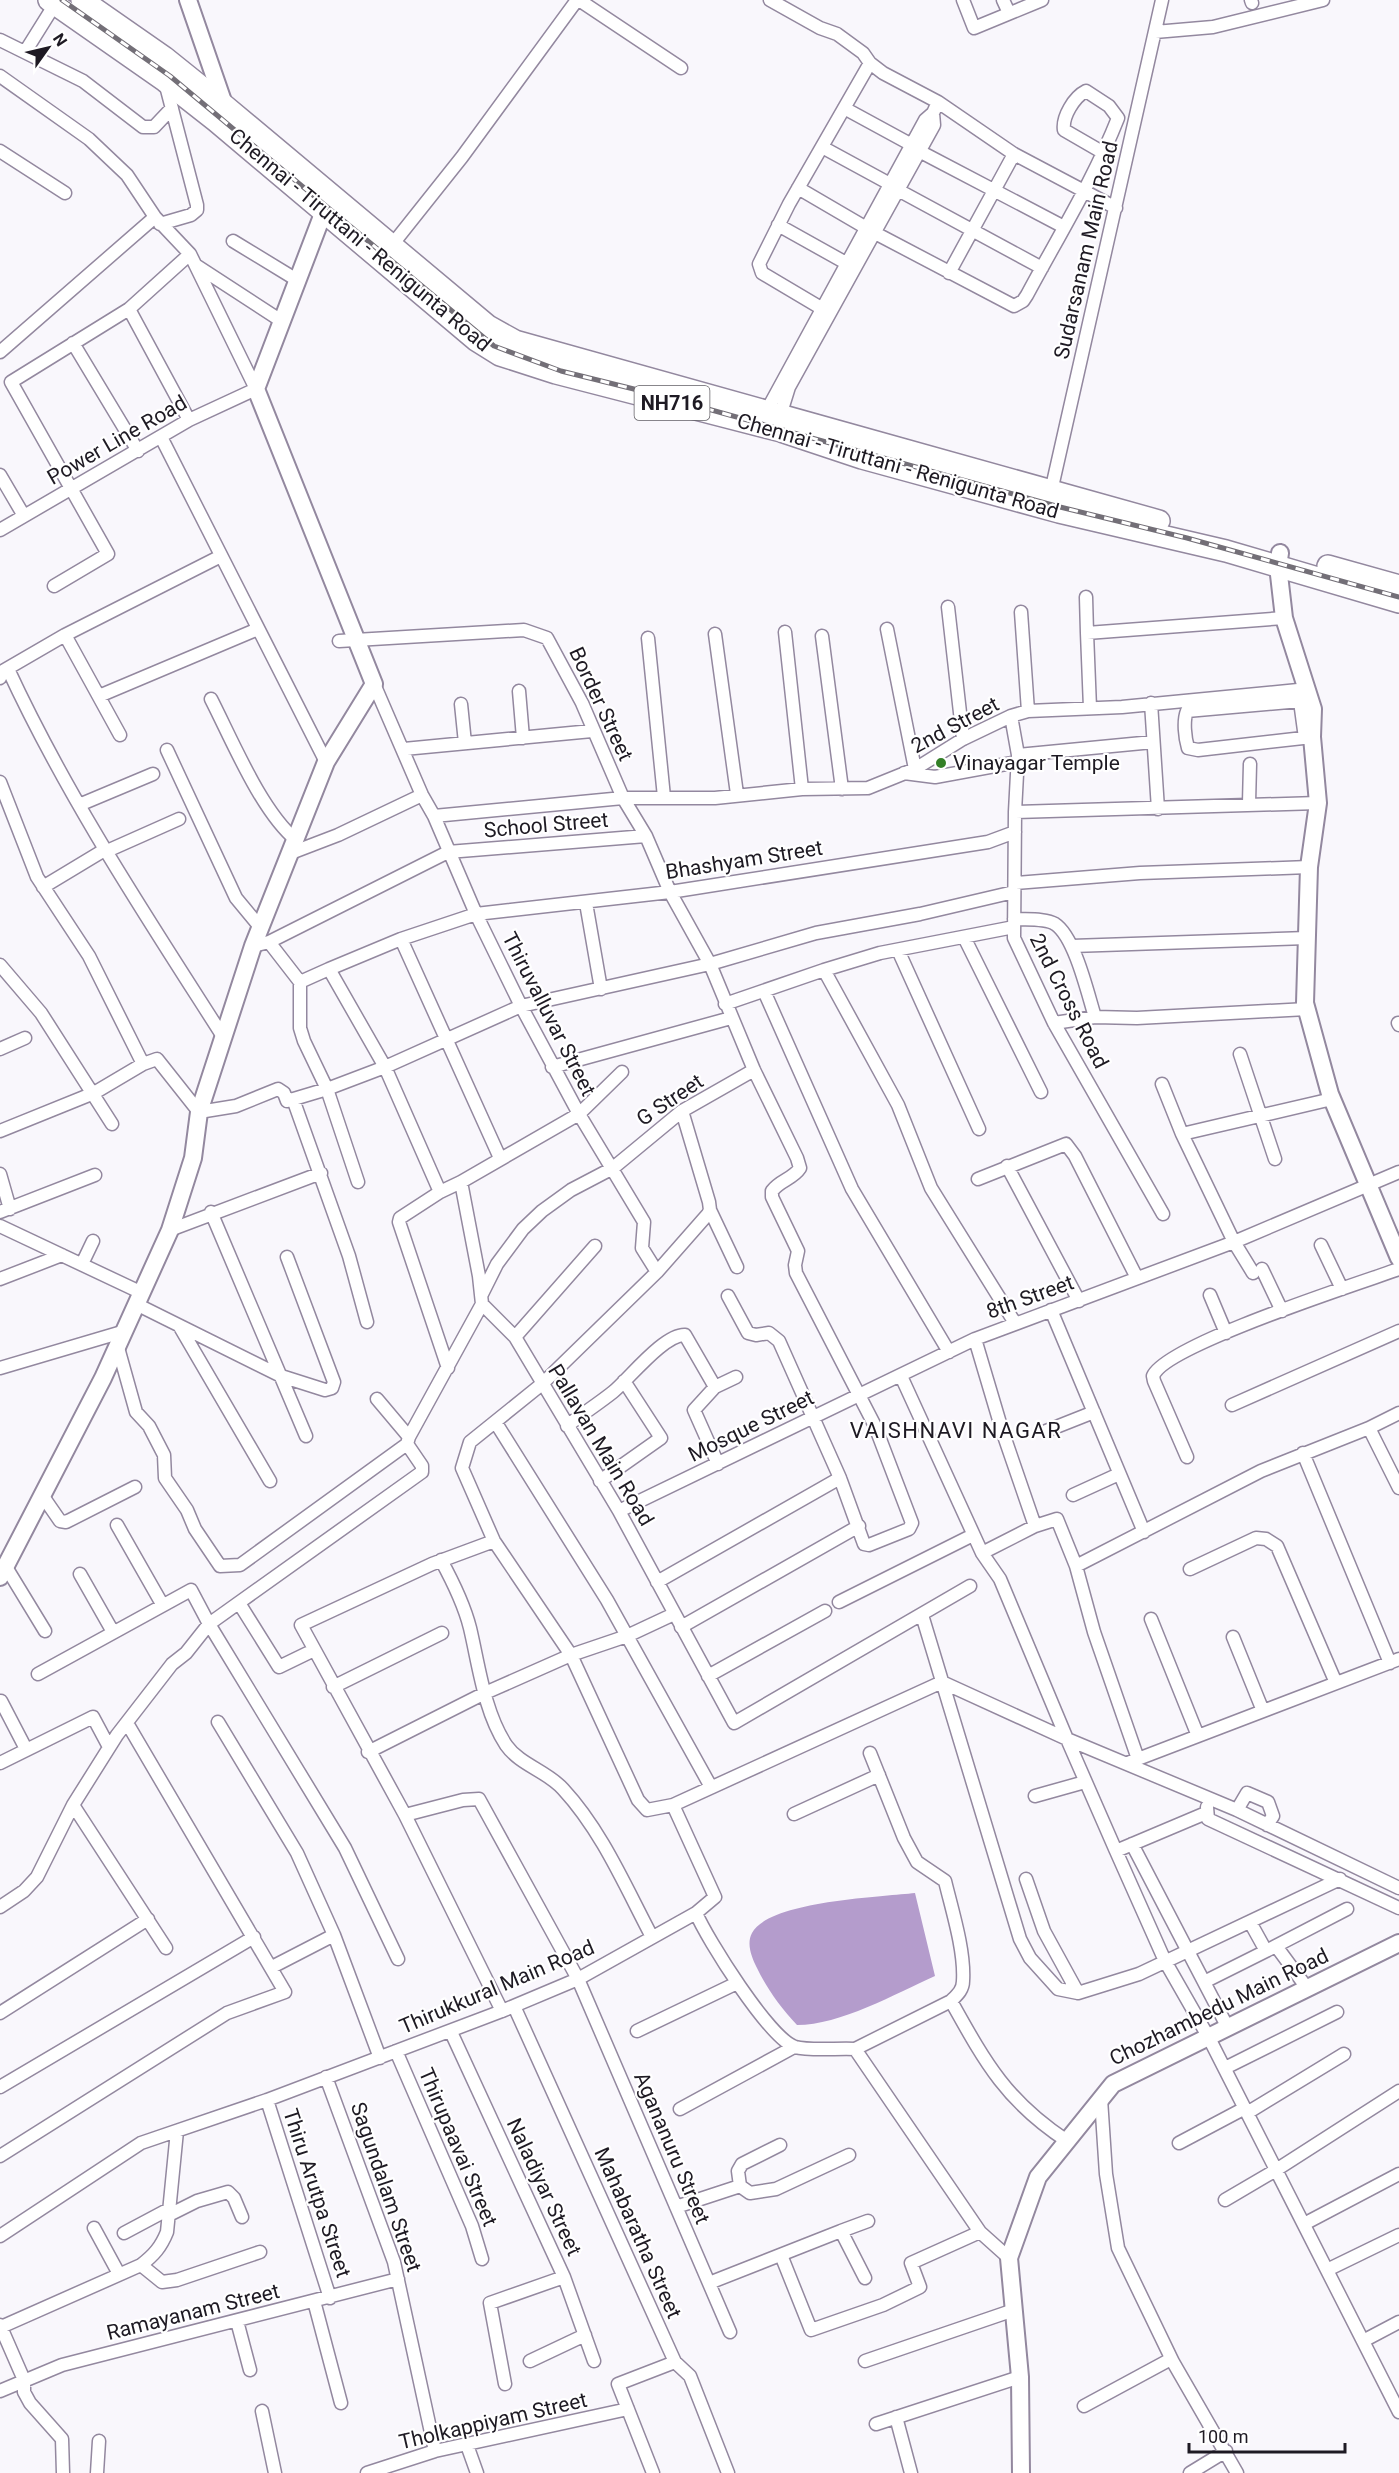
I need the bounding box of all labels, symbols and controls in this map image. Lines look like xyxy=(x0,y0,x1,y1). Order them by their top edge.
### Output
north arrow xyxy=(18,18,78,78)
text: N xyxy=(49,30,71,50)
street label: Chennai - Tiruttani - Renigunta Road xyxy=(224,124,496,356)
street label: Sudarsanam Main Road xyxy=(1049,139,1123,361)
road number: NH716 xyxy=(634,386,710,420)
street label: Power Line Road xyxy=(43,390,191,490)
street label: Chennai - Tiruttani - Renigunta Road xyxy=(734,408,1062,524)
street label: Border Street xyxy=(564,643,638,765)
street label: 2nd Street xyxy=(907,692,1003,758)
place label: Vinayagar Temple xyxy=(953,751,1120,775)
marker: Vinayagar Temple xyxy=(934,756,948,770)
street label: School Street xyxy=(483,808,609,842)
street label: Bhashyam Street xyxy=(664,836,824,884)
street label: Thiruvalluvar Street xyxy=(497,928,601,1100)
street label: 2nd Cross Road xyxy=(1025,930,1113,1072)
street label: G Street xyxy=(632,1069,708,1131)
street label: 8th Street xyxy=(983,1270,1077,1324)
street label: Pallavan Main Road xyxy=(543,1360,659,1530)
street label: Mosque Street xyxy=(684,1385,818,1467)
district label: VAISHNAVI NAGAR xyxy=(850,1418,1062,1443)
street label: Thirukkural Main Road xyxy=(396,1935,598,2039)
street label: Chozhambedu Main Road xyxy=(1106,1944,1332,2070)
street label: Thirupaavai Street xyxy=(414,2064,502,2230)
street label: Agananuru Street xyxy=(629,2069,715,2228)
street label: Sagundalam Street xyxy=(346,2099,426,2275)
street label: Thiru Arutpa Street xyxy=(278,2106,356,2281)
street label: Naladiyar Street xyxy=(502,2114,586,2260)
street label: Mahabaratha Street xyxy=(590,2144,687,2322)
street label: Ramayanam Street xyxy=(104,2279,282,2345)
street label: Tholkappiyam Street xyxy=(397,2388,589,2454)
scale bar xyxy=(1189,2416,1345,2454)
text: 100 m xyxy=(1198,2426,1249,2447)

